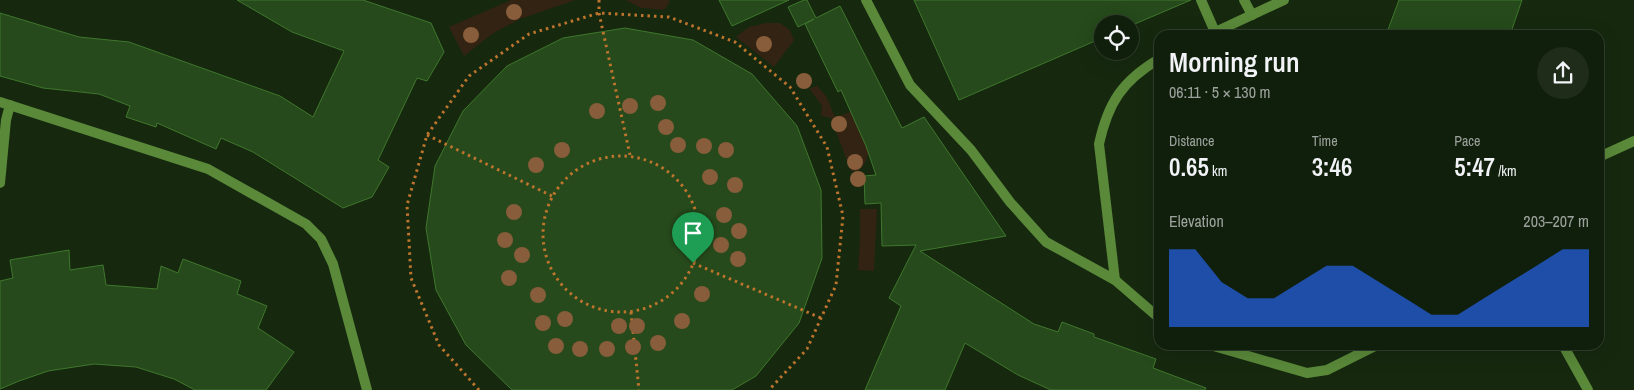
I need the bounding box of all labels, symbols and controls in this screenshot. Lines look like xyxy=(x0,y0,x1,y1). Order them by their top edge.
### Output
map controls xyxy=(1094,15,1139,60)
button: locate xyxy=(1094,15,1139,60)
text: Morning run xyxy=(1169,43,1300,81)
button: share xyxy=(1537,47,1589,99)
text: 06:11 · 5 × 130 m xyxy=(1169,81,1271,103)
text: Distance xyxy=(1169,132,1214,150)
text: Time xyxy=(1312,132,1338,150)
text: Pace xyxy=(1454,132,1481,150)
text: 0.65 xyxy=(1169,150,1209,184)
text: 3:46 xyxy=(1312,150,1352,184)
text: 5:47 xyxy=(1454,150,1495,184)
text: km xyxy=(1209,162,1227,180)
text: /km xyxy=(1495,162,1517,180)
text: Elevation xyxy=(1169,210,1224,232)
text: 203–207 m xyxy=(1523,210,1589,232)
pin xyxy=(672,212,714,263)
icon: arrive xyxy=(679,219,707,247)

